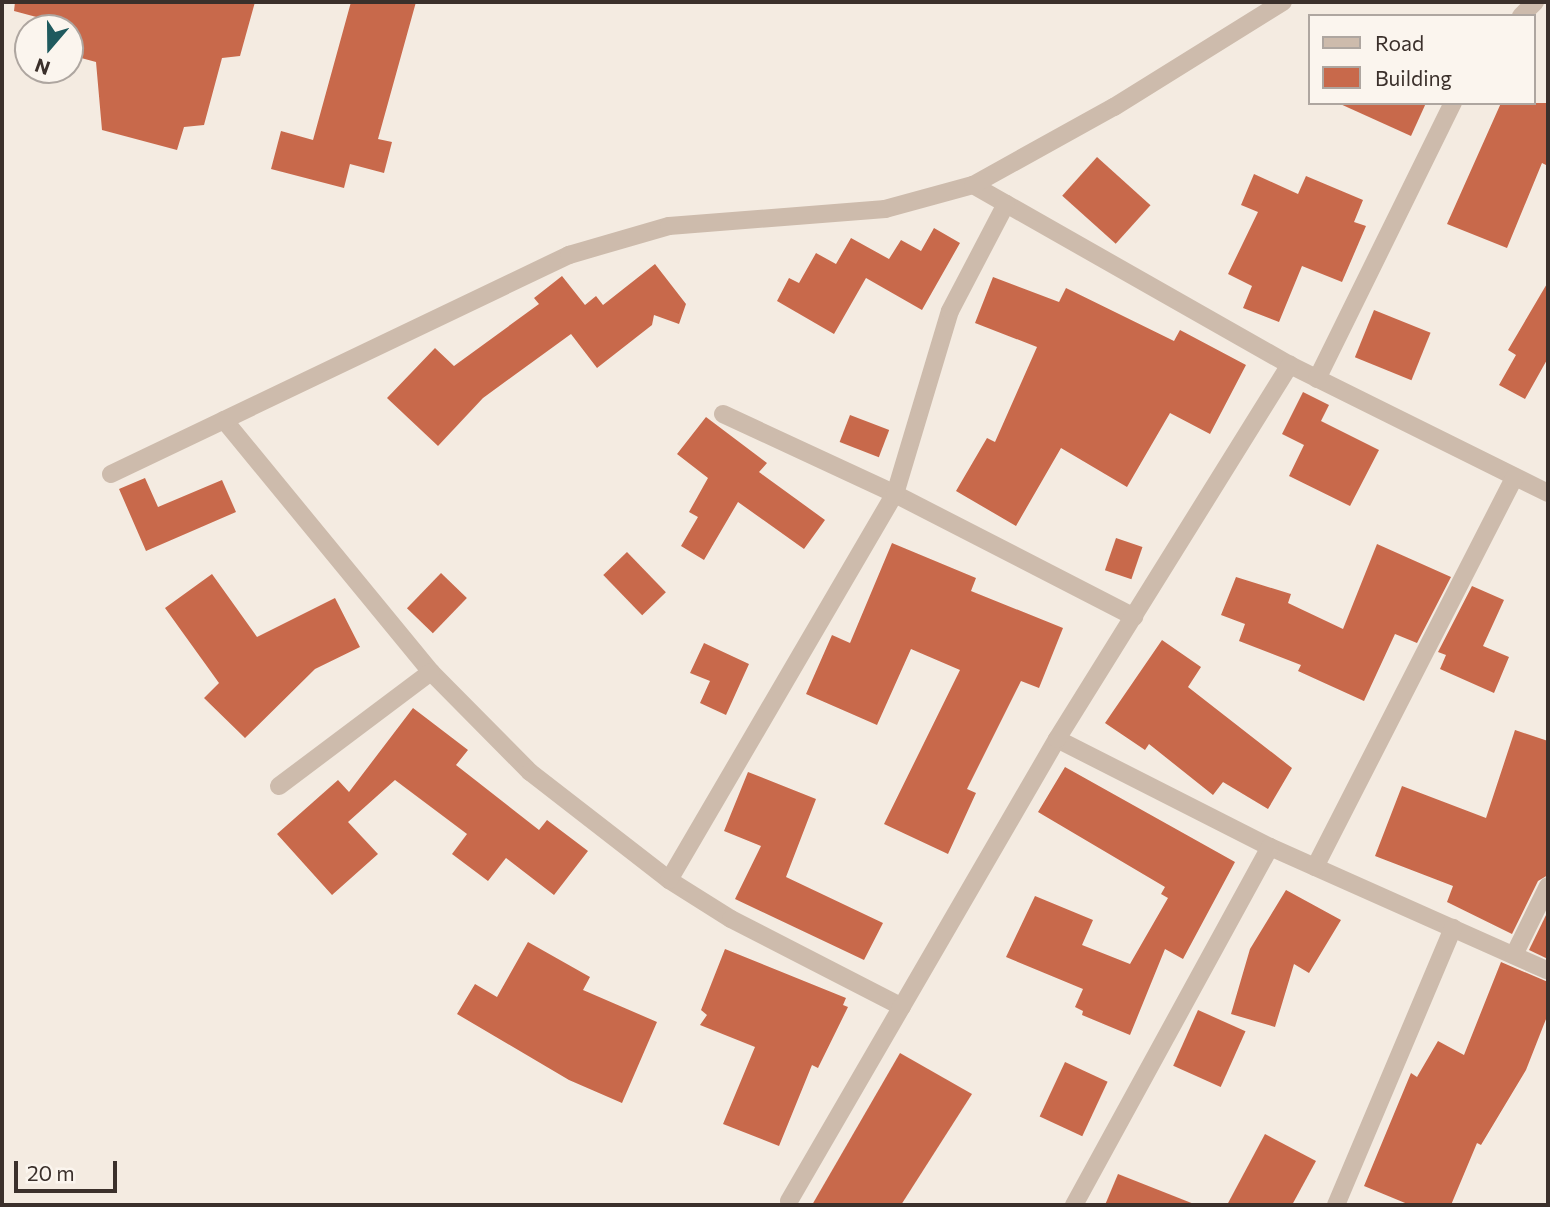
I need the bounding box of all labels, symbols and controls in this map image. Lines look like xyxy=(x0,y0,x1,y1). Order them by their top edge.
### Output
north arrow xyxy=(14,14,84,84)
legend xyxy=(1308,14,1536,105)
text: Road xyxy=(1375,30,1424,55)
text: N xyxy=(32,54,53,81)
text: Building xyxy=(1375,65,1452,90)
scale bar xyxy=(18,1148,121,1192)
text: 20 m xyxy=(27,1160,75,1185)

